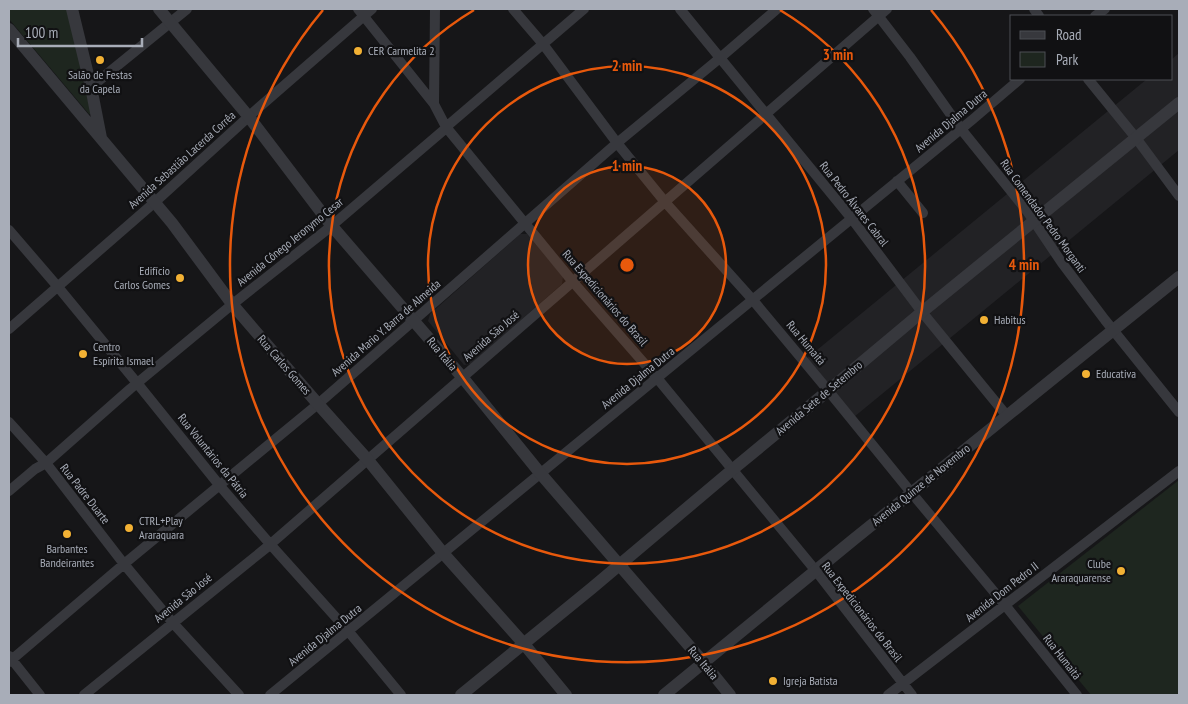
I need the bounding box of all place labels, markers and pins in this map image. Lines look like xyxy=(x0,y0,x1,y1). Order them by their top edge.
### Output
place label: CER Carmelita 2 xyxy=(368,43,435,58)
marker: CER Carmelita 2 xyxy=(352,45,364,57)
marker: Salão de Festas da Capela xyxy=(94,54,106,66)
place label: Salão de Festas da Capela xyxy=(68,67,132,96)
centre of rings xyxy=(618,256,636,274)
place label: Edifício Carlos Gomes xyxy=(114,263,170,292)
marker: Edifício Carlos Gomes xyxy=(174,272,186,284)
place label: Habitus xyxy=(994,312,1026,327)
marker: Habitus xyxy=(978,314,990,326)
place label: Centro Espírita Ismael xyxy=(93,339,154,368)
marker: Centro Espírita Ismael xyxy=(77,348,89,360)
place label: Educativa xyxy=(1096,366,1136,381)
marker: Educativa xyxy=(1080,368,1092,380)
place label: CTRL+Play Araraquara xyxy=(139,513,184,542)
marker: CTRL+Play Araraquara xyxy=(123,522,135,534)
marker: Barbantes Bandeirantes xyxy=(61,528,73,540)
place label: Barbantes Bandeirantes xyxy=(40,541,94,570)
place label: Clube Araraquarense xyxy=(1051,556,1111,585)
marker: Clube Araraquarense xyxy=(1115,565,1127,577)
place label: Igreja Batista xyxy=(783,673,838,688)
marker: Igreja Batista xyxy=(767,675,779,687)

